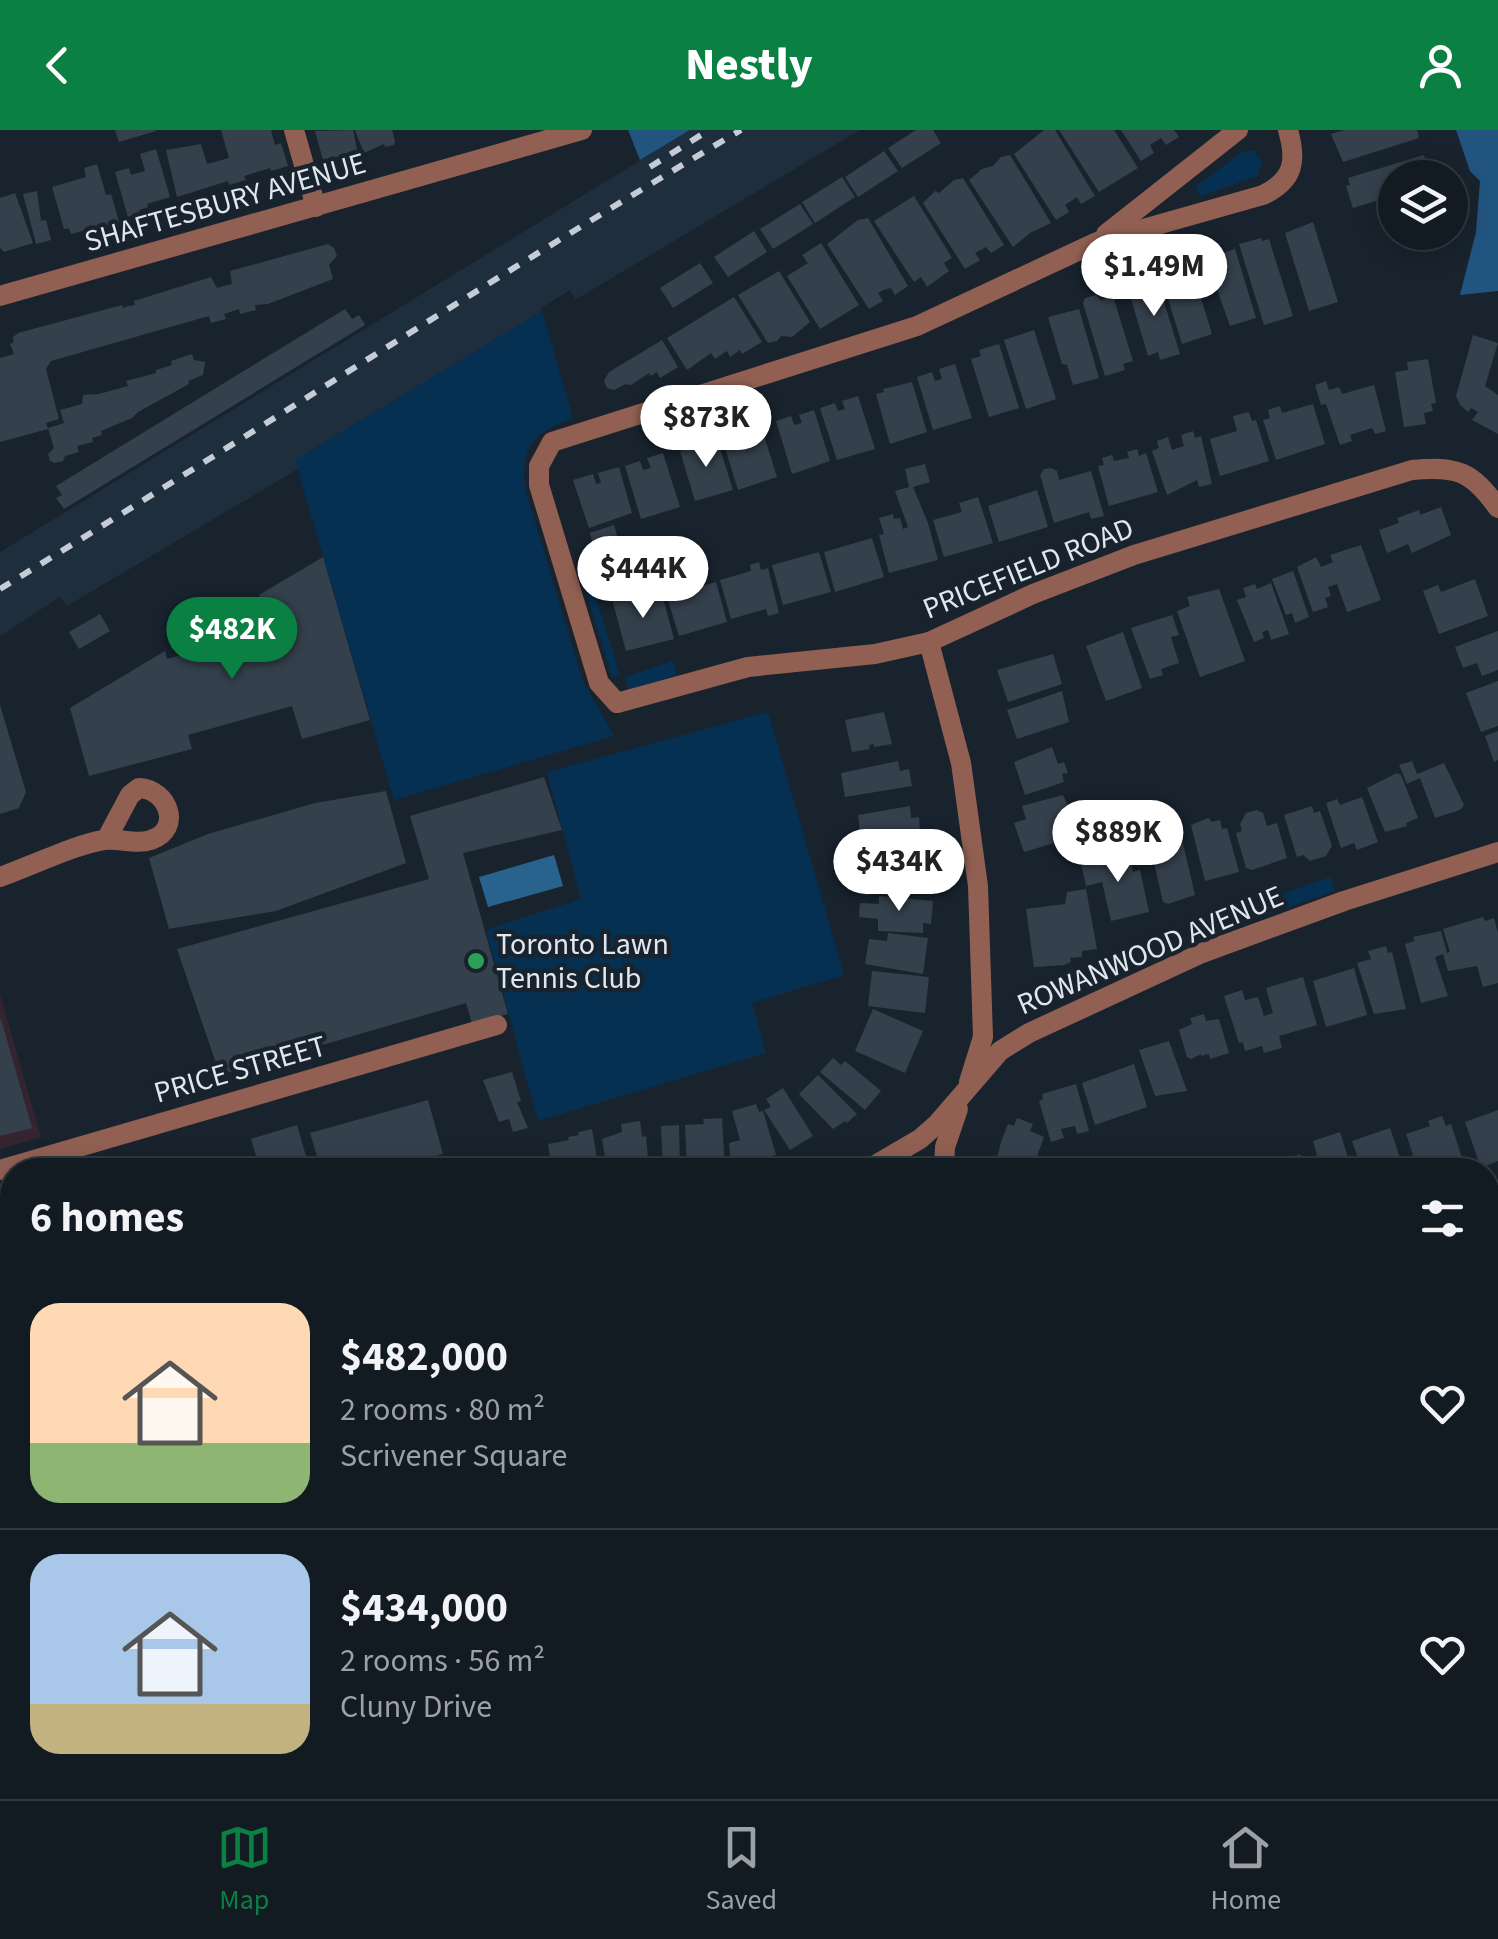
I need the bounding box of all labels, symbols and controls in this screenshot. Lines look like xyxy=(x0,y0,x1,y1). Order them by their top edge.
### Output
text: Nestly xyxy=(685,33,813,97)
icon: back xyxy=(30,38,85,93)
icon: person xyxy=(1413,38,1468,93)
street label: SHAFTESBURY AVENUE xyxy=(80,142,371,263)
map controls xyxy=(1378,160,1468,250)
button: layers xyxy=(1378,160,1468,250)
pin: $1.49M xyxy=(1073,234,1235,319)
text: $1.49M xyxy=(1103,243,1205,289)
pin: $873K xyxy=(636,385,776,470)
text: $873K xyxy=(662,394,750,440)
street label: PRICEFIELD ROAD xyxy=(916,507,1140,630)
pin: $444K xyxy=(573,536,713,621)
text: $444K xyxy=(599,545,687,591)
pin: $482K xyxy=(162,597,302,682)
text: $482K xyxy=(188,606,276,652)
pin: $889K xyxy=(1048,800,1188,885)
text: $889K xyxy=(1074,809,1162,855)
pin: $434K xyxy=(829,829,969,914)
text: $434K xyxy=(855,838,943,884)
street label: ROWANWOOD AVENUE xyxy=(1010,875,1290,1026)
place label: Toronto Lawn Tennis Club xyxy=(496,923,669,1000)
marker: Toronto Lawn Tennis Club xyxy=(465,950,487,972)
street label: PRICE STREET xyxy=(149,1024,331,1115)
text: 6 homes xyxy=(30,1188,184,1248)
icon: filters xyxy=(1415,1191,1470,1246)
text: $482,000 xyxy=(340,1327,508,1387)
icon: home xyxy=(110,1343,230,1463)
icon: heart xyxy=(1415,1376,1470,1431)
text: 2 rooms · 80 m² xyxy=(340,1387,545,1433)
text: Scrivener Square xyxy=(340,1433,567,1479)
text: $434,000 xyxy=(340,1578,508,1638)
icon: home xyxy=(110,1594,230,1714)
icon: heart xyxy=(1415,1627,1470,1682)
text: 2 rooms · 56 m² xyxy=(340,1638,545,1684)
text: Cluny Drive xyxy=(340,1684,492,1730)
tab: Map xyxy=(217,1820,272,1920)
tab: Saved xyxy=(705,1820,777,1920)
tab: Home xyxy=(1211,1820,1281,1920)

